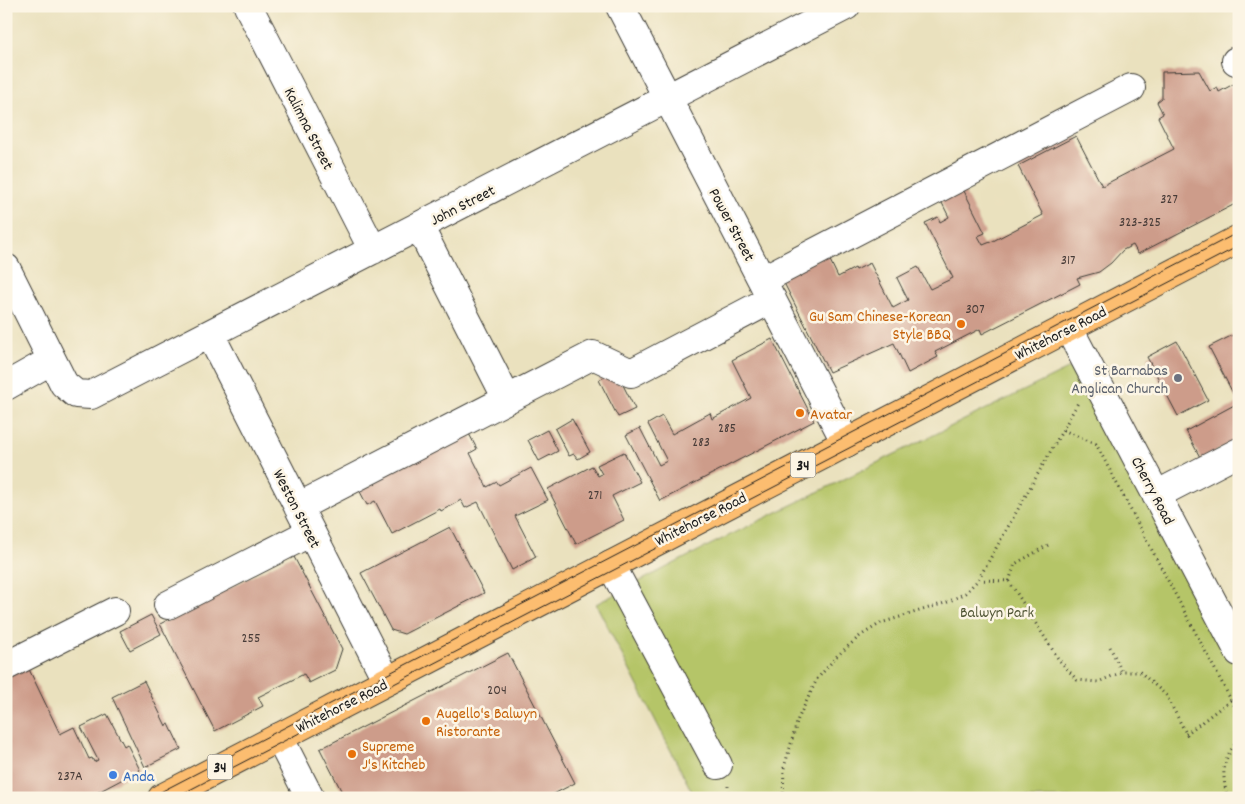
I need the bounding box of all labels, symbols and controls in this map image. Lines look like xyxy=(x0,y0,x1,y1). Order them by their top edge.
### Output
street label: Kalimna Street xyxy=(277,84,339,175)
street label: John Street xyxy=(427,180,500,232)
street label: Power Street xyxy=(702,184,760,266)
house number: 327 xyxy=(1160,190,1178,210)
house number: 323-325 xyxy=(1119,213,1161,233)
house number: 317 xyxy=(1061,251,1075,271)
house number: 307 xyxy=(965,300,985,320)
street label: Whitehorse Road xyxy=(1011,301,1111,367)
place label: Gu Sam Chinese-Korean Style BBQ xyxy=(809,306,951,347)
marker: Gu Sam Chinese-Korean Style BBQ xyxy=(955,318,967,330)
place label: St Barnabas Anglican Church xyxy=(1071,360,1168,401)
marker: St Barnabas Anglican Church xyxy=(1172,372,1184,384)
place label: Avatar xyxy=(810,404,852,427)
marker: Avatar xyxy=(794,407,806,419)
house number: 285 xyxy=(718,419,736,439)
house number: 283 xyxy=(692,433,710,453)
road number: 34 xyxy=(790,452,816,478)
street label: Cherry Road xyxy=(1124,453,1179,529)
street label: Weston Street xyxy=(266,466,326,553)
house number: 271 xyxy=(588,486,602,506)
street label: Whitehorse Road xyxy=(651,487,751,553)
park label: Balwyn Park xyxy=(960,602,1034,625)
house number: 255 xyxy=(241,629,261,649)
street label: Whitehorse Road xyxy=(292,674,392,740)
house number: 204 xyxy=(487,681,507,701)
place label: Augello's Balwyn Ristorante xyxy=(436,703,537,744)
marker: Augello's Balwyn Ristorante xyxy=(420,715,432,727)
place label: Supreme J's Kitcheb xyxy=(362,736,425,777)
marker: Supreme J's Kitcheb xyxy=(346,748,358,760)
road number: 34 xyxy=(208,754,232,780)
place label: Anda xyxy=(123,766,155,789)
house number: 237A xyxy=(57,767,83,787)
marker: Anda xyxy=(107,769,119,781)

